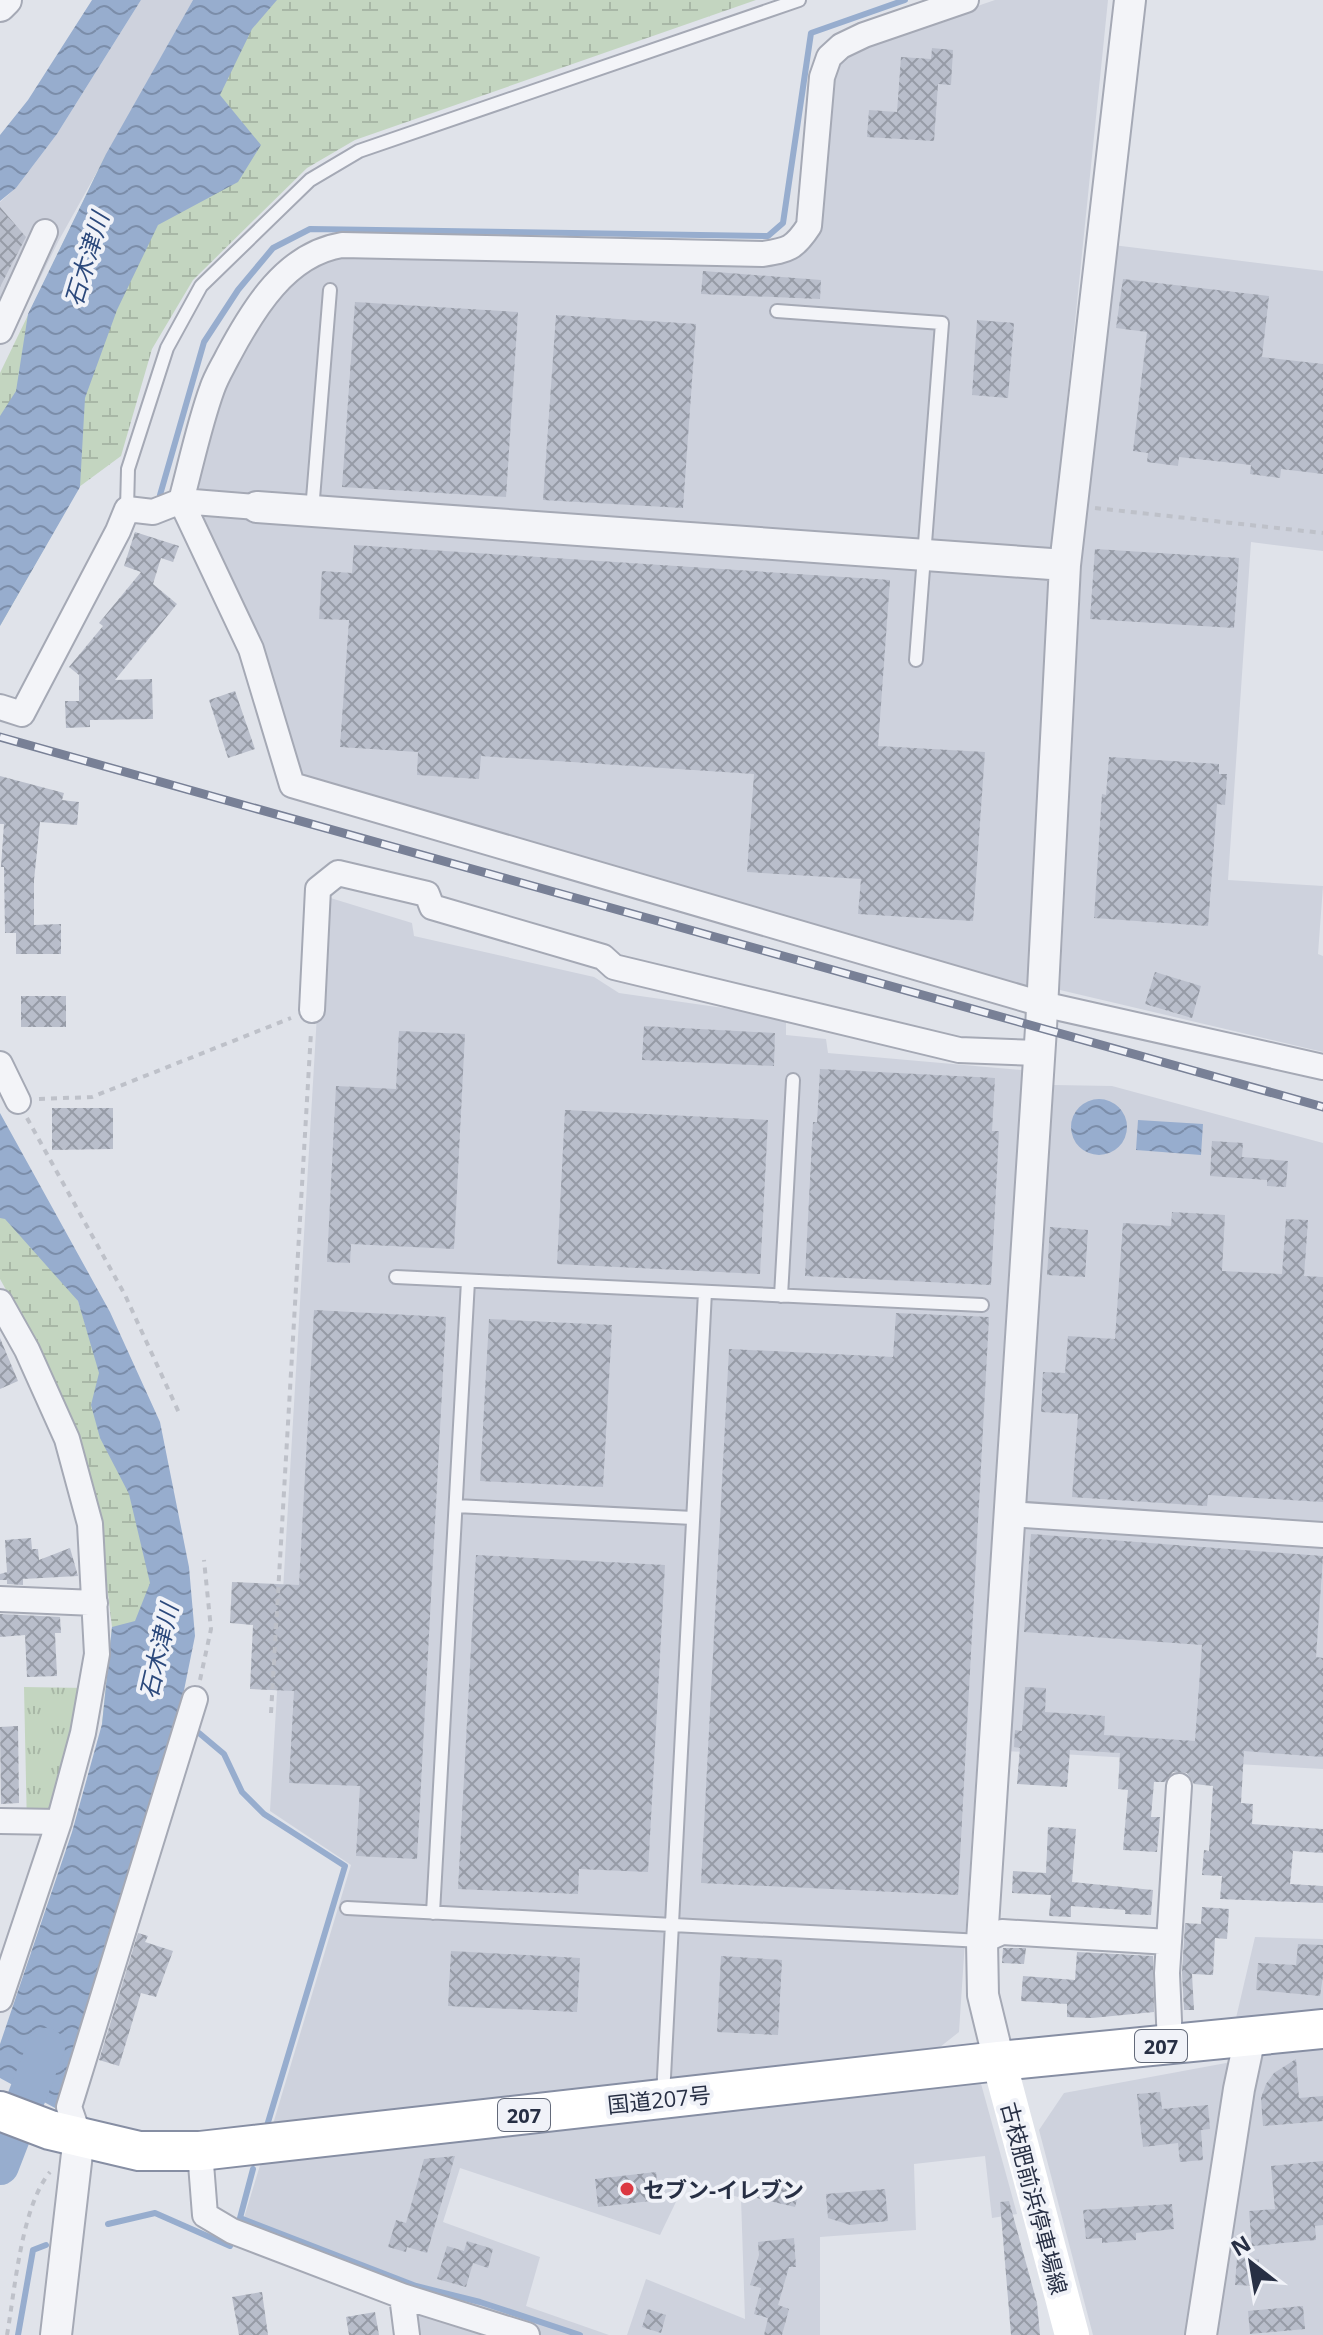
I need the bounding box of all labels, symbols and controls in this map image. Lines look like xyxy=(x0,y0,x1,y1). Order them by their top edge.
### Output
water label: 石木津川 xyxy=(56,205,117,310)
water label: 石木津川 xyxy=(131,1598,186,1701)
road number: 207 xyxy=(1135,2030,1187,2062)
street label: 国道207号 xyxy=(606,2079,712,2119)
street label: 古枝肥前浜停車場線 xyxy=(995,2098,1075,2298)
road number: 207 xyxy=(498,2099,550,2131)
place label: セブン-イレブン xyxy=(643,2174,804,2204)
marker: セブン-イレブン xyxy=(618,2180,636,2198)
north arrow xyxy=(1211,2223,1291,2303)
text: N xyxy=(1225,2228,1256,2262)

